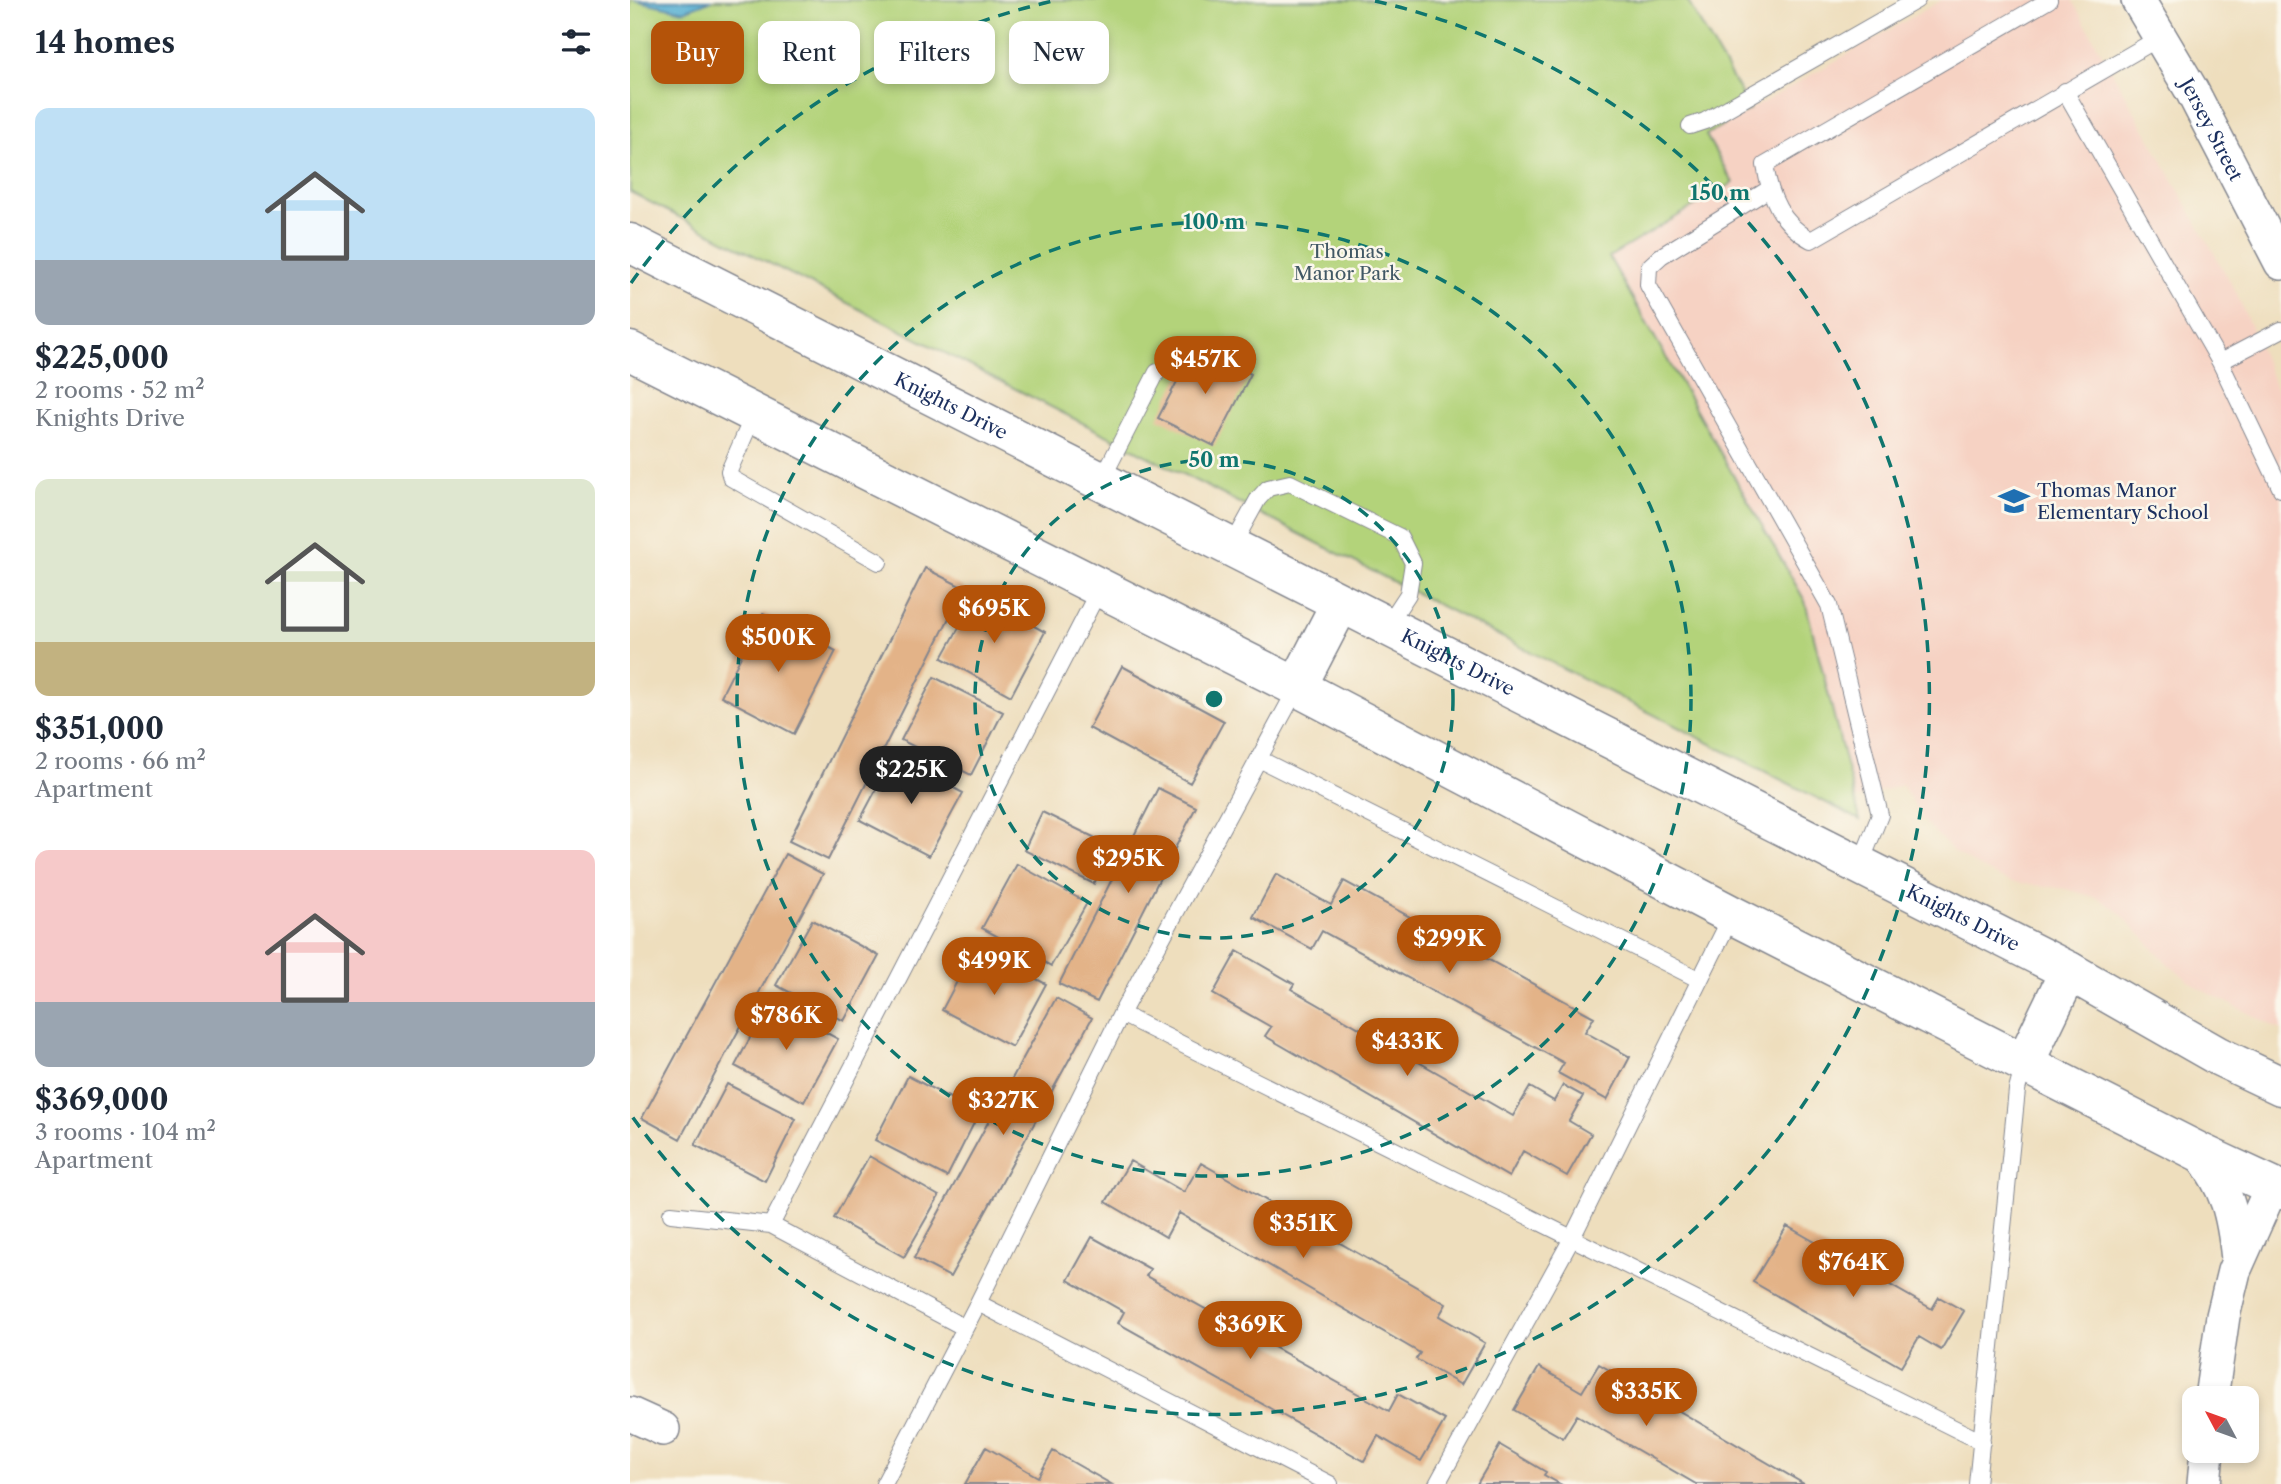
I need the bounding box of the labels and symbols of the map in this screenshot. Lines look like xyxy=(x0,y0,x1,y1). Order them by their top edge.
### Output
street label: Jersey Street xyxy=(2173,72,2248,185)
text: 150 m xyxy=(1690,180,1750,205)
text: 100 m xyxy=(1183,209,1245,234)
park label: Thomas Manor Park xyxy=(1294,240,1401,285)
pin: $457K xyxy=(1156,336,1254,396)
street label: Knights Drive xyxy=(891,368,1011,444)
text: 50 m xyxy=(1188,447,1240,472)
place label: Thomas Manor Elementary School xyxy=(2037,479,2209,524)
school or university icon: Thomas Manor Elementary School xyxy=(1997,484,2031,518)
pin: $695K xyxy=(945,586,1043,645)
pin: $500K xyxy=(729,614,827,674)
street label: Knights Drive xyxy=(1397,624,1518,701)
centre of rings xyxy=(1202,687,1226,711)
pin: $225K xyxy=(862,746,960,806)
pin: $295K xyxy=(1079,836,1177,895)
street label: Knights Drive xyxy=(1902,880,2023,956)
pin: $299K xyxy=(1400,916,1498,975)
pin: $499K xyxy=(945,937,1043,997)
pin: $786K xyxy=(737,992,835,1052)
pin: $433K xyxy=(1358,1018,1456,1078)
pin: $327K xyxy=(954,1078,1052,1137)
pin: $351K xyxy=(1254,1200,1352,1260)
pin: $764K xyxy=(1804,1240,1902,1299)
pin: $369K xyxy=(1201,1302,1299,1361)
pin: $335K xyxy=(1597,1368,1695,1428)
north arrow xyxy=(2182,1386,2259,1463)

